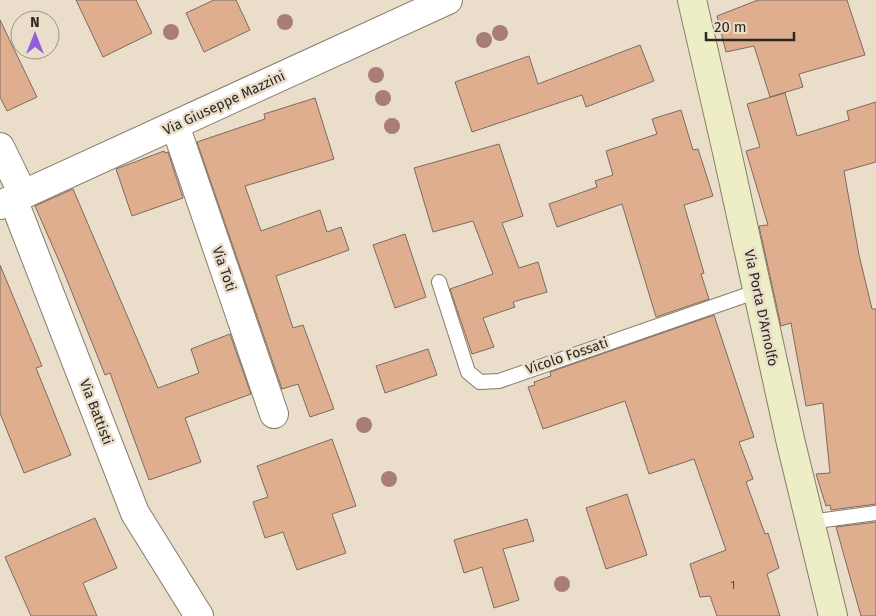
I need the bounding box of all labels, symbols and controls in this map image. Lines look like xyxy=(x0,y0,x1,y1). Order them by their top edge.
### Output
north arrow xyxy=(10,10,60,60)
scale bar xyxy=(706,10,794,42)
text: N xyxy=(30,14,40,31)
text: 20 m xyxy=(714,18,747,36)
street label: Via Giuseppe Mazzini xyxy=(160,67,288,139)
street label: Via Toti xyxy=(208,244,240,294)
street label: Via Porta D'Arnolfo xyxy=(740,248,782,368)
street label: Vicolo Fossati xyxy=(523,334,611,378)
street label: Via Battisti xyxy=(76,377,116,447)
house number: 1 xyxy=(731,579,735,592)

